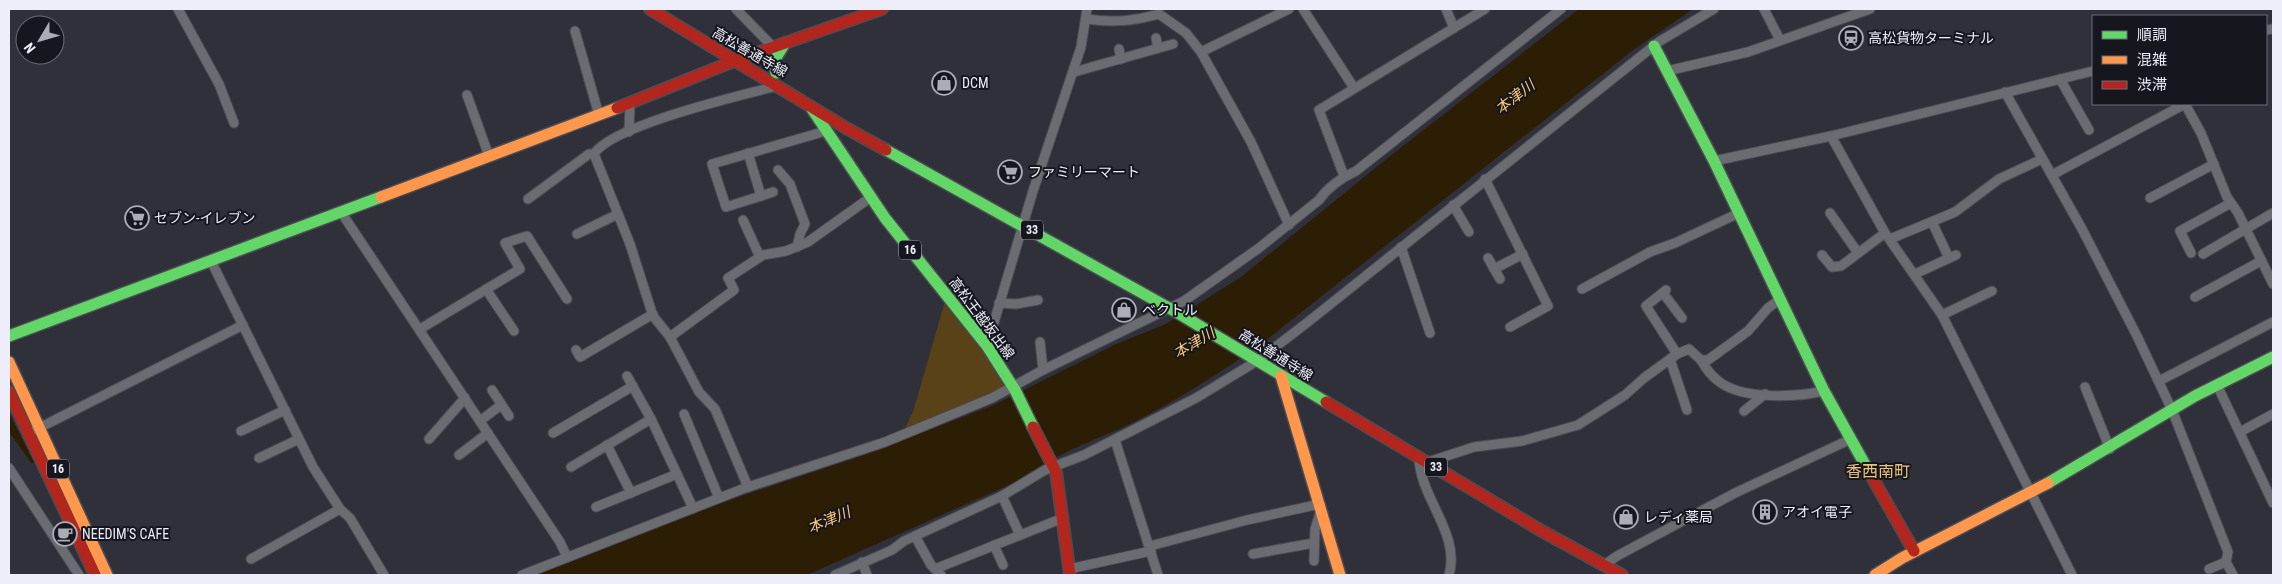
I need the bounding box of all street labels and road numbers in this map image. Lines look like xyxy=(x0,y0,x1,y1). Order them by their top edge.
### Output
street label: 高松善通寺線 xyxy=(710,24,790,80)
road number: 33 xyxy=(1021,220,1043,240)
road number: 16 xyxy=(899,240,921,260)
street label: 高松王越坂出線 xyxy=(946,274,1018,362)
street label: 高松善通寺線 xyxy=(1236,326,1316,384)
road number: 33 xyxy=(1425,458,1447,477)
road number: 16 xyxy=(47,459,69,478)

